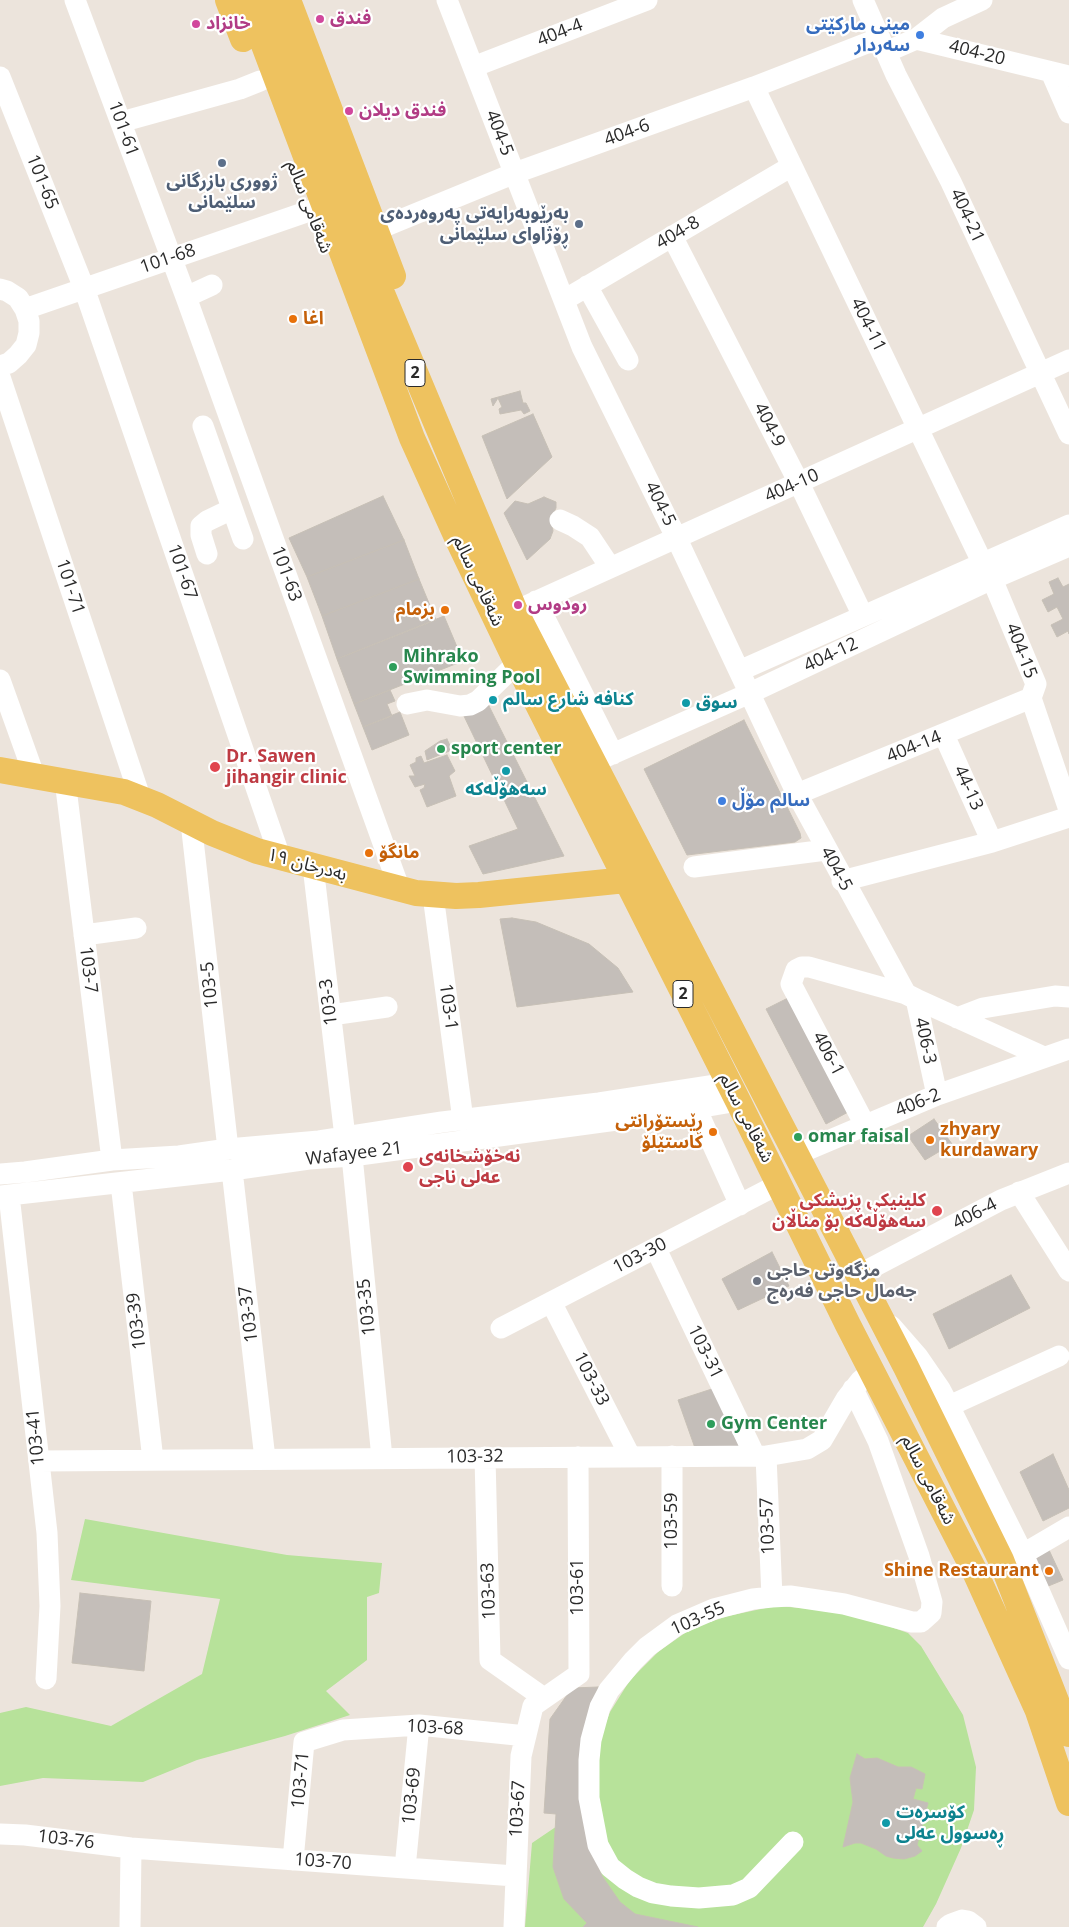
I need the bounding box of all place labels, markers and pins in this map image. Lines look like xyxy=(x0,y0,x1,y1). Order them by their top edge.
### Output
place label: فندق xyxy=(330,8,371,30)
place label: خانزاد xyxy=(206,13,251,35)
marker: فندق xyxy=(314,13,326,25)
place label: مینی مارکێتی سەردار xyxy=(806,14,910,56)
marker: خانزاد xyxy=(190,18,202,30)
marker: مینی مارکێتی سەردار xyxy=(914,29,926,41)
place label: فندق ديلان xyxy=(359,100,446,122)
marker: فندق ديلان xyxy=(343,105,355,117)
marker: ژووری بازرگانی سلێمانی xyxy=(216,157,228,169)
place label: ژووری بازرگانی سلێمانی xyxy=(166,171,278,213)
place label: بەڕێوبەرایەتی پەروەردەی ڕۆژاوای سلێمانی xyxy=(380,203,569,245)
marker: بەڕێوبەرایەتی پەروەردەی ڕۆژاوای سلێمانی xyxy=(573,218,585,230)
place label: اغا xyxy=(303,308,324,330)
marker: اغا xyxy=(287,313,299,325)
place label: رودوس xyxy=(528,594,587,616)
place label: بزمام xyxy=(396,599,435,621)
marker: رودوس xyxy=(512,599,524,611)
marker: بزمام xyxy=(439,604,451,616)
place label: Mihrako Swimming Pool xyxy=(403,646,540,689)
marker: Mihrako Swimming Pool xyxy=(387,661,399,673)
place label: كنافه شارع سالم xyxy=(503,689,634,711)
place label: سوق xyxy=(696,692,738,714)
marker: كنافه شارع سالم xyxy=(487,694,499,706)
marker: سوق xyxy=(680,697,692,709)
place label: sport center xyxy=(451,738,561,760)
marker: sport center xyxy=(435,743,447,755)
place label: Dr. Sawen jihangir clinic xyxy=(226,746,347,789)
marker: Dr. Sawen jihangir clinic xyxy=(208,760,222,774)
marker: سەهۆڵەکە xyxy=(500,765,512,777)
place label: سەهۆڵەکە xyxy=(465,779,547,801)
place label: سالم مۆڵ xyxy=(732,790,810,812)
marker: سالم مۆڵ xyxy=(716,795,728,807)
place label: مانگۆ xyxy=(379,842,419,864)
marker: مانگۆ xyxy=(363,847,375,859)
place label: ڕێستۆرانتی کاستێلۆ xyxy=(615,1111,703,1154)
place label: zhyary kurdawary xyxy=(940,1119,1038,1162)
marker: ڕێستۆرانتی کاستێلۆ xyxy=(707,1126,719,1138)
place label: omar faisal xyxy=(808,1126,909,1148)
marker: omar faisal xyxy=(792,1131,804,1143)
marker: zhyary kurdawary xyxy=(924,1134,936,1146)
place label: نەخۆشخانەی عەلی ناجی xyxy=(419,1146,521,1188)
marker: نەخۆشخانەی عەلی ناجی xyxy=(401,1160,415,1174)
place label: کلینیکی پزیشکی سەهۆڵەکە بۆ مناڵان xyxy=(772,1190,926,1232)
marker: کلینیکی پزیشکی سەهۆڵەکە بۆ مناڵان xyxy=(930,1204,944,1218)
place label: مزگه‌وتی حاجی جەمال حاجی فەرەج xyxy=(767,1260,917,1302)
marker: مزگه‌وتی حاجی جەمال حاجی فەرەج xyxy=(751,1275,763,1287)
place label: Gym Center xyxy=(721,1413,827,1435)
marker: Gym Center xyxy=(705,1418,717,1430)
place label: Shine Restaurant xyxy=(884,1560,1039,1582)
marker: Shine Restaurant xyxy=(1043,1565,1055,1577)
place label: کۆسرەت ڕەسوول عەلی xyxy=(896,1802,1004,1845)
marker: کۆسرەت ڕەسوول عەلی xyxy=(880,1817,892,1829)

